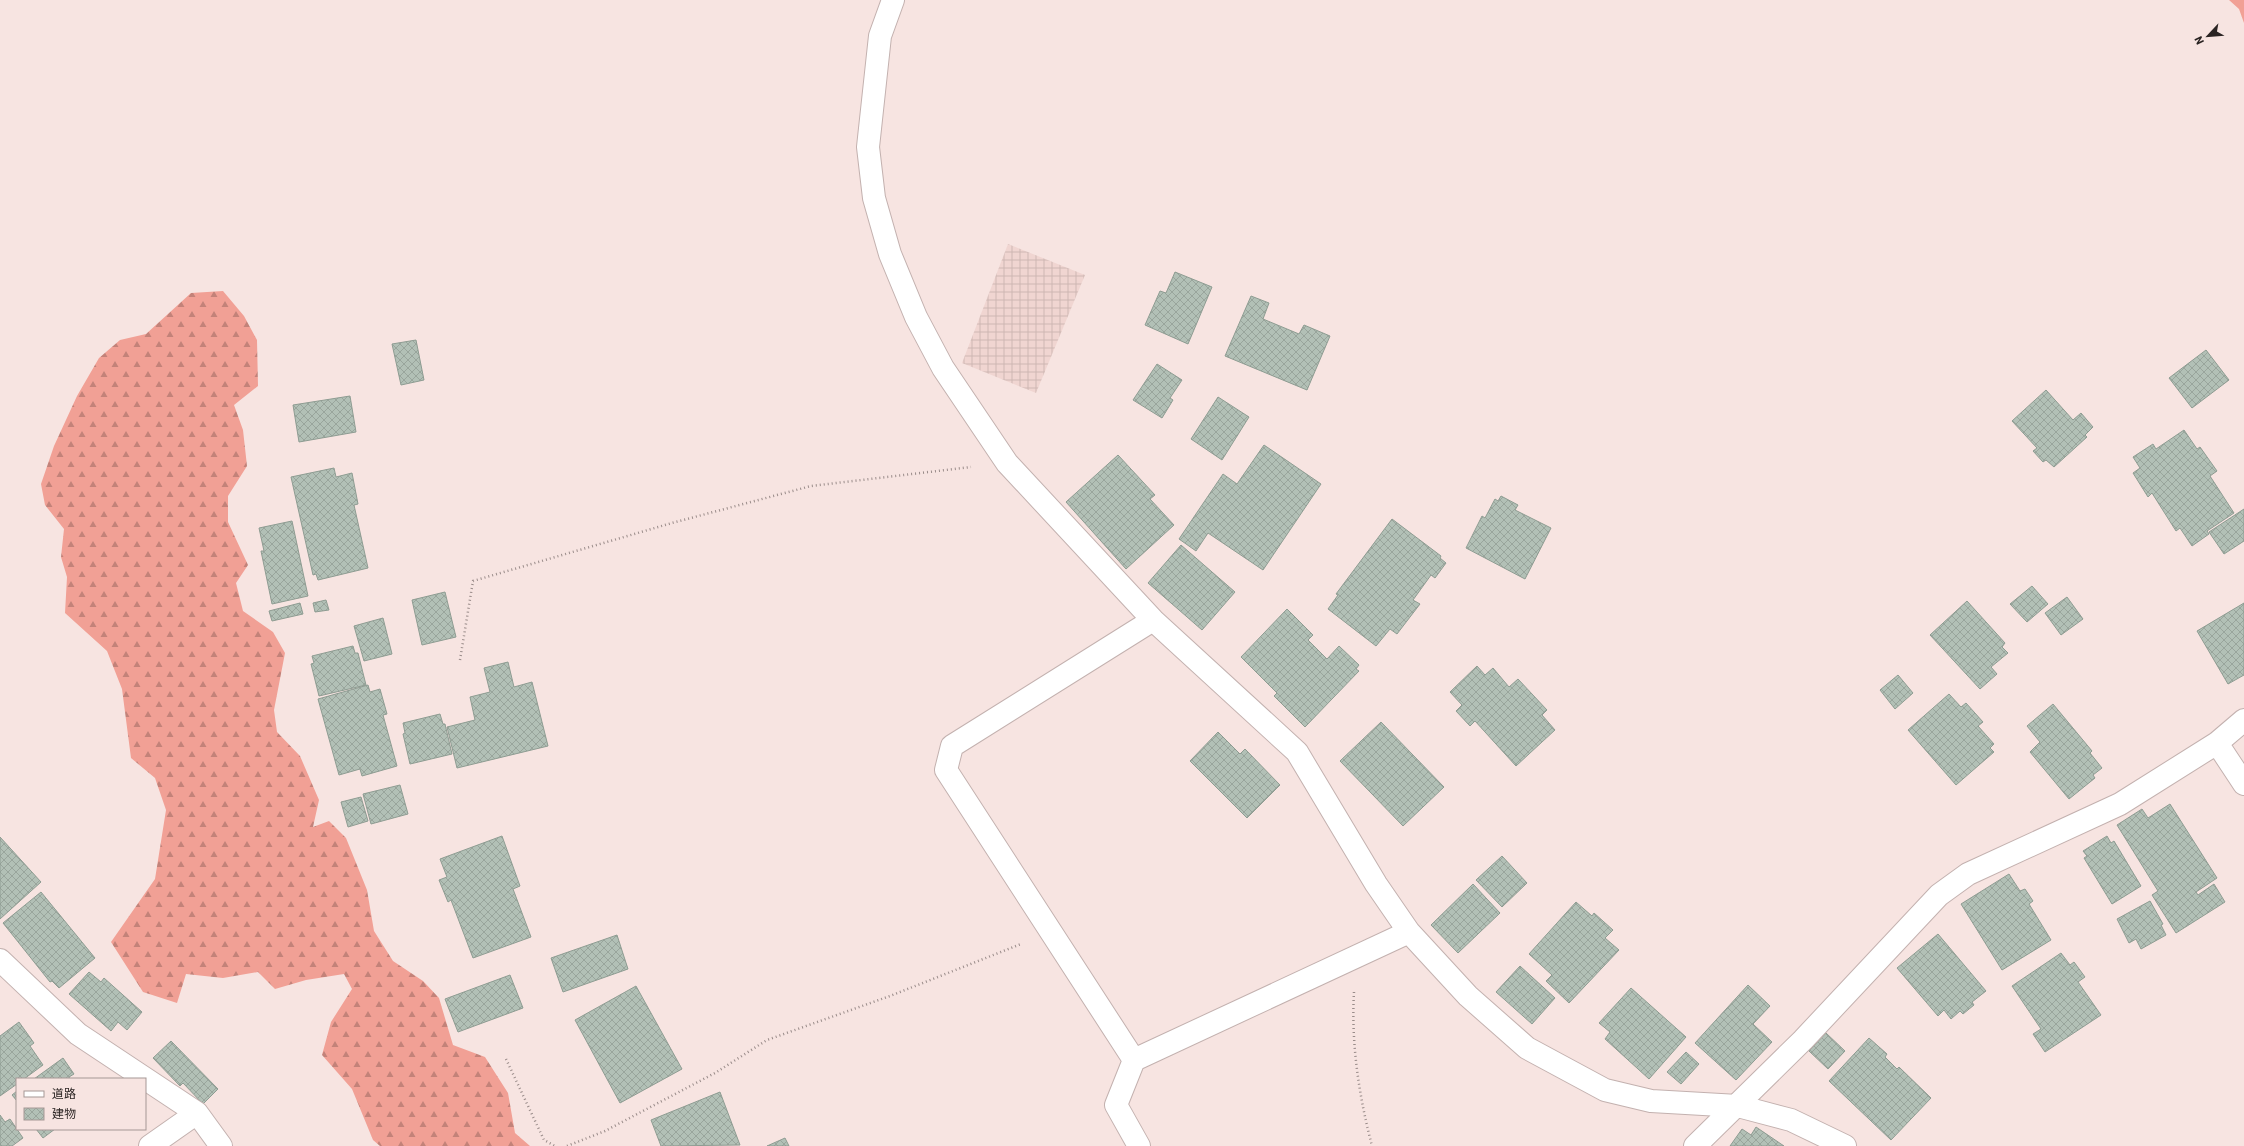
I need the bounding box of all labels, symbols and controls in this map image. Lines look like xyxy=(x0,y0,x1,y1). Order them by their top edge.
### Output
north arrow xyxy=(2188,16,2228,56)
text: N xyxy=(2191,34,2206,47)
legend xyxy=(16,1078,146,1130)
text: 道路 xyxy=(52,1086,76,1100)
text: 建物 xyxy=(52,1106,76,1120)

